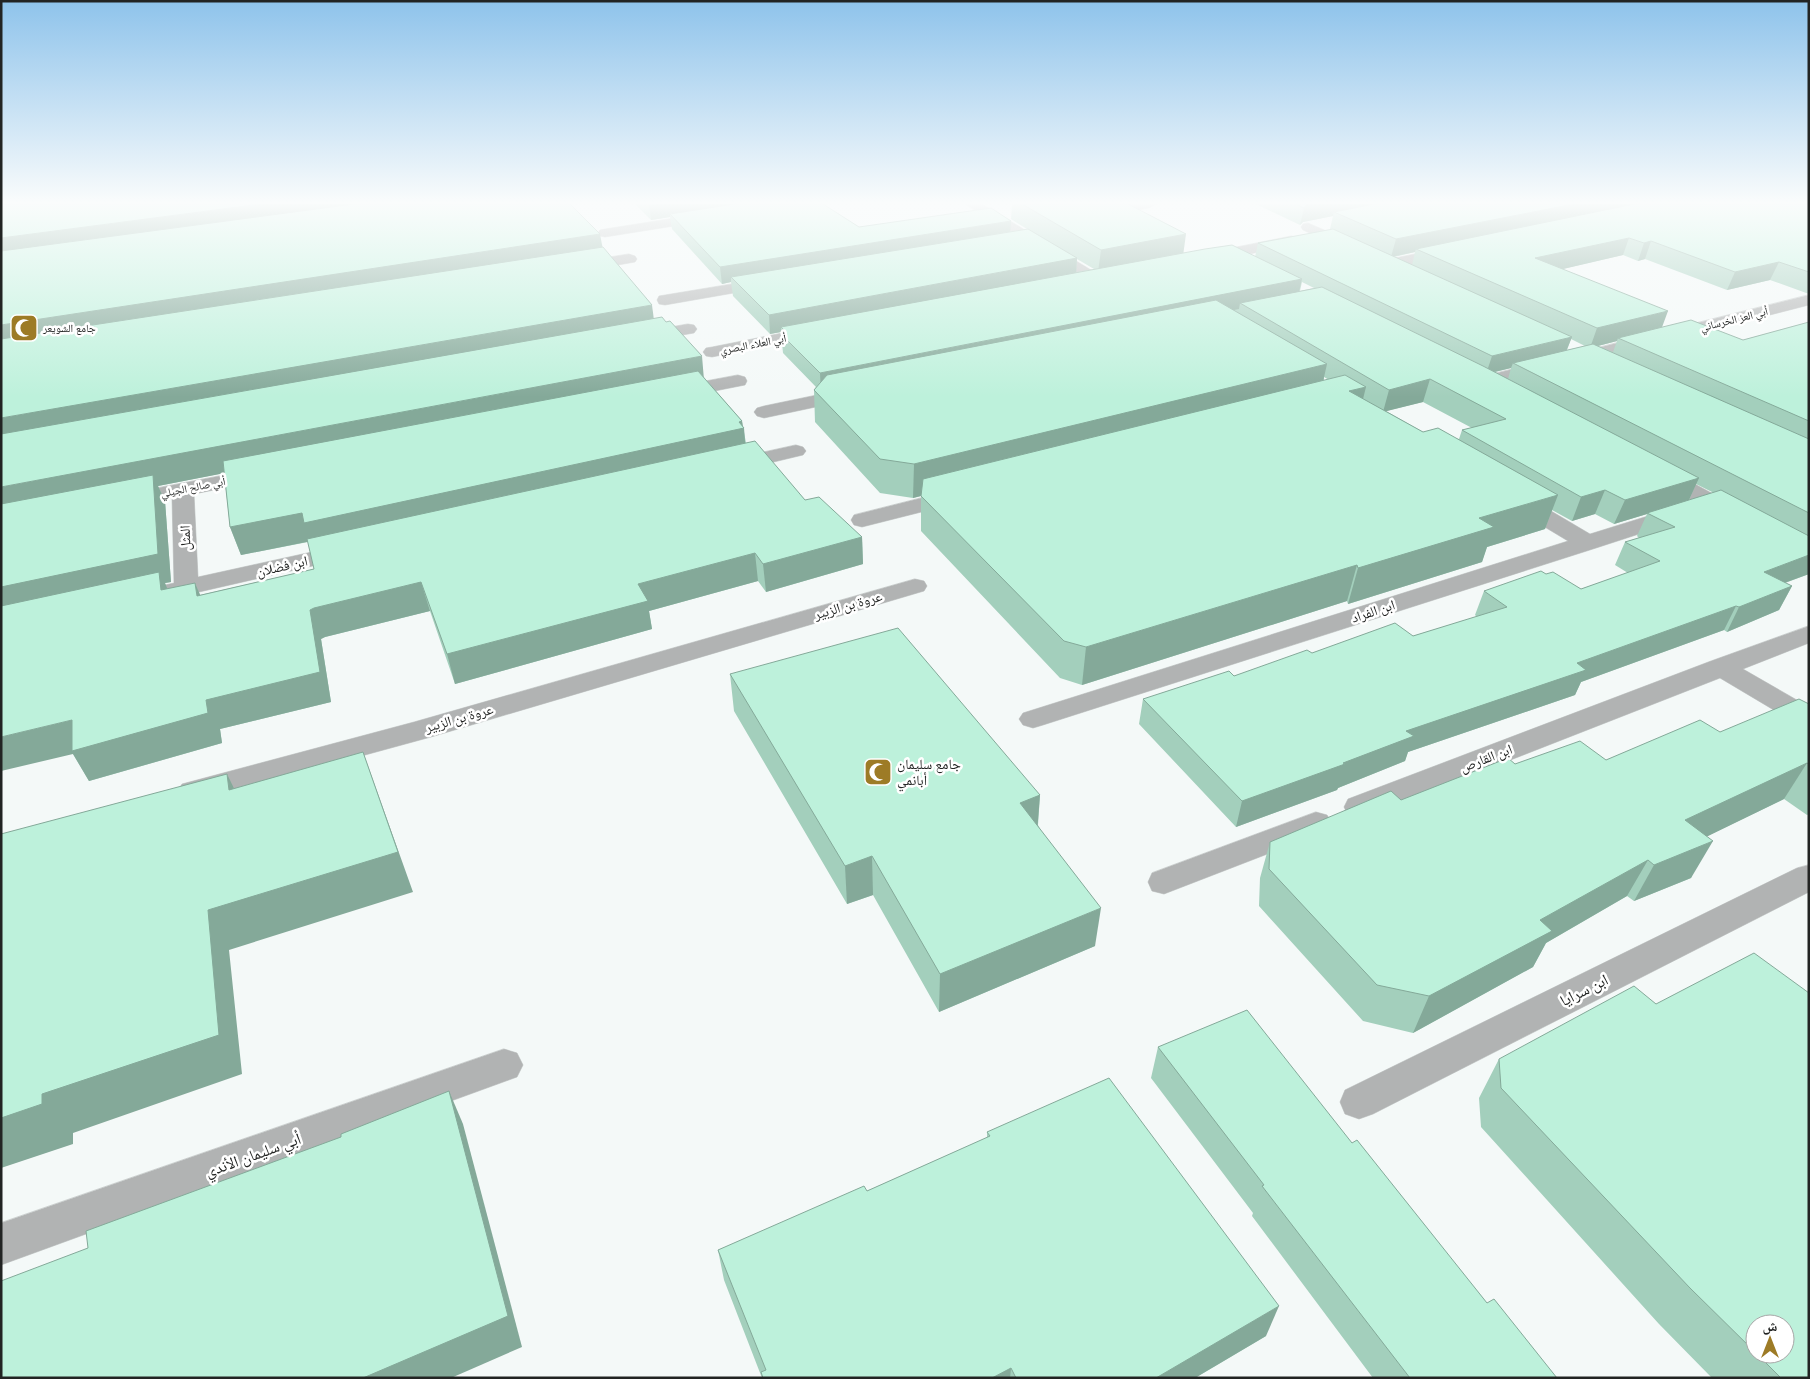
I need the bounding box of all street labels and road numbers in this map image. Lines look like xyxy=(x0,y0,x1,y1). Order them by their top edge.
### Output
street label: أبي العز الخرساني xyxy=(1699,304,1770,336)
street label: أبي العلاء البصري xyxy=(719,331,788,359)
street label: أبي صالح الجيلي xyxy=(159,474,227,502)
street label: المثل xyxy=(176,525,194,551)
street label: ابن فضلان xyxy=(255,551,309,581)
street label: عروة بن الزبير xyxy=(811,587,884,624)
street label: ابن الفراد xyxy=(1349,595,1397,627)
street label: عروة بن الزبير xyxy=(422,700,495,737)
street label: ابن القارص xyxy=(1457,740,1515,776)
street label: ابن سرايا xyxy=(1557,970,1612,1011)
street label: أبي سليمان الأندي xyxy=(202,1129,305,1184)

